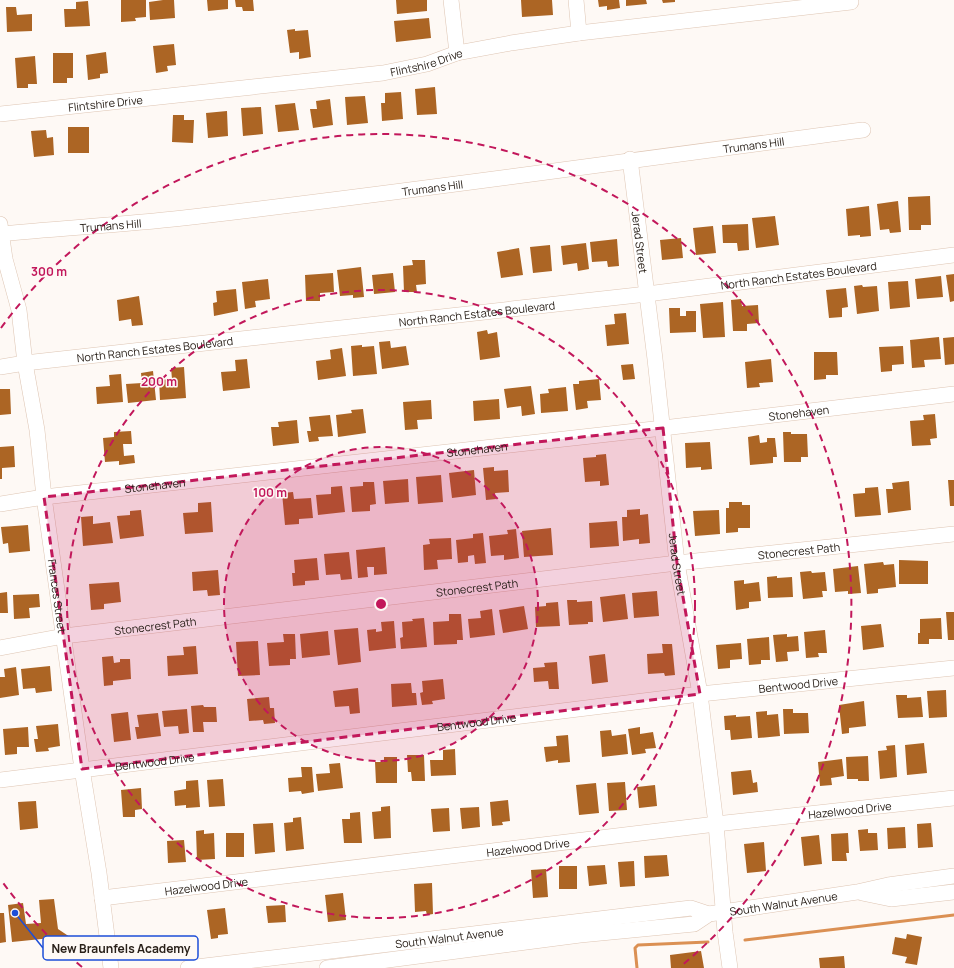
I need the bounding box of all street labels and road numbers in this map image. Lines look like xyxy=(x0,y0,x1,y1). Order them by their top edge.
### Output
street label: Flintshire Drive xyxy=(389,45,464,79)
street label: Flintshire Drive xyxy=(67,91,144,114)
street label: Trumans Hill xyxy=(722,133,785,156)
street label: Trumans Hill xyxy=(401,176,464,199)
street label: Jerad Street xyxy=(629,210,652,274)
street label: Trumans Hill xyxy=(79,215,142,235)
street label: North Ranch Estates Boulevard xyxy=(720,257,878,292)
street label: North Ranch Estates Boulevard xyxy=(398,297,556,329)
street label: North Ranch Estates Boulevard xyxy=(76,332,234,365)
street label: Stonehaven xyxy=(767,401,830,423)
street label: Stonehaven xyxy=(446,438,508,460)
street label: Stonehaven xyxy=(124,474,186,495)
street label: Jerad Street xyxy=(666,532,690,596)
street label: Stonecrest Path xyxy=(757,538,841,562)
street label: Frances Street xyxy=(45,558,70,634)
street label: Stonecrest Path xyxy=(435,574,519,599)
street label: Stonecrest Path xyxy=(113,613,197,637)
street label: Bentwood Drive xyxy=(758,672,839,695)
street label: Bentwood Drive xyxy=(436,709,517,734)
street label: Bentwood Drive xyxy=(114,749,196,773)
street label: Hazelwood Drive xyxy=(807,797,893,821)
street label: Hazelwood Drive xyxy=(485,834,571,859)
street label: Hazelwood Drive xyxy=(164,873,249,898)
street label: South Walnut Avenue xyxy=(729,887,839,918)
street label: South Walnut Avenue xyxy=(394,923,505,951)

